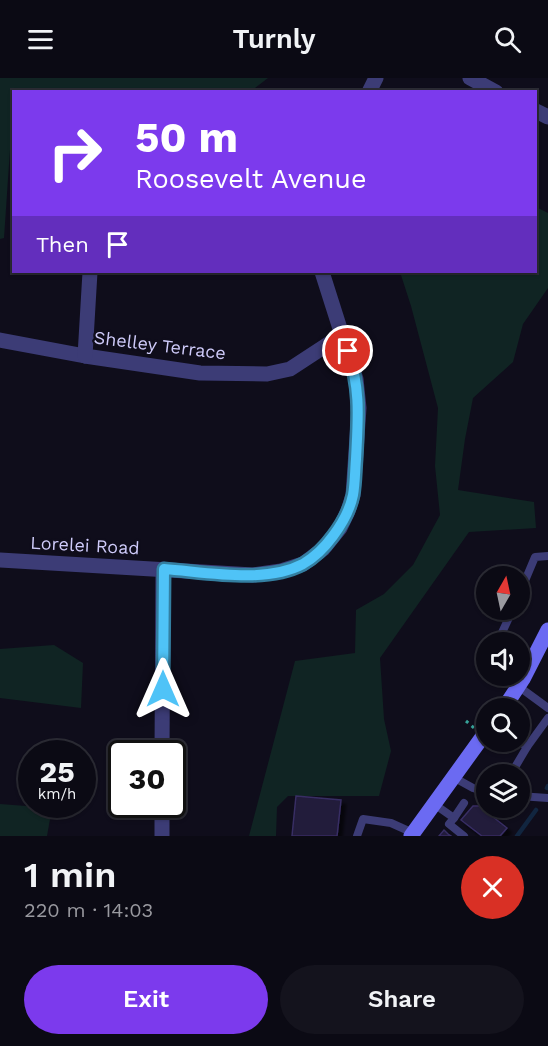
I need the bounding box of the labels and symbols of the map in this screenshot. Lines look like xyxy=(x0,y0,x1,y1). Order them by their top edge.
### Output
pin xyxy=(322,325,373,376)
street label: Shelley Terrace xyxy=(93,326,227,364)
street label: Lorelei Road xyxy=(30,532,140,558)
north arrow xyxy=(476,566,530,620)
position arrow xyxy=(131,657,195,721)
speed limit sign: 30 xyxy=(108,740,186,818)

